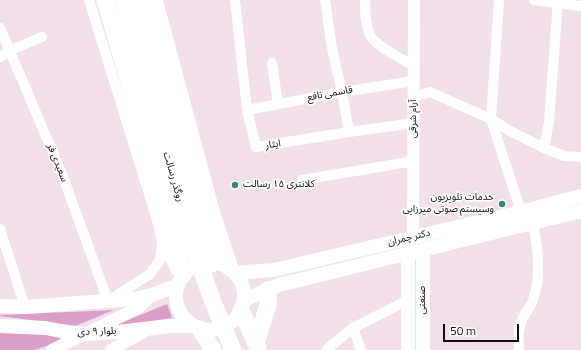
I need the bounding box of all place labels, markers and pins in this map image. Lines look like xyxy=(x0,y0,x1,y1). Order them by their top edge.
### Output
place label: کلانتری ۱۵ رسالت xyxy=(243,179,315,191)
marker: کلانتری ۱۵ رسالت xyxy=(230,180,240,190)
place label: خدمات تلویزیون وسیستم صوتی میرزایی xyxy=(403,192,494,216)
marker: خدمات تلویزیون وسیستم صوتی میرزایی xyxy=(497,199,507,209)

